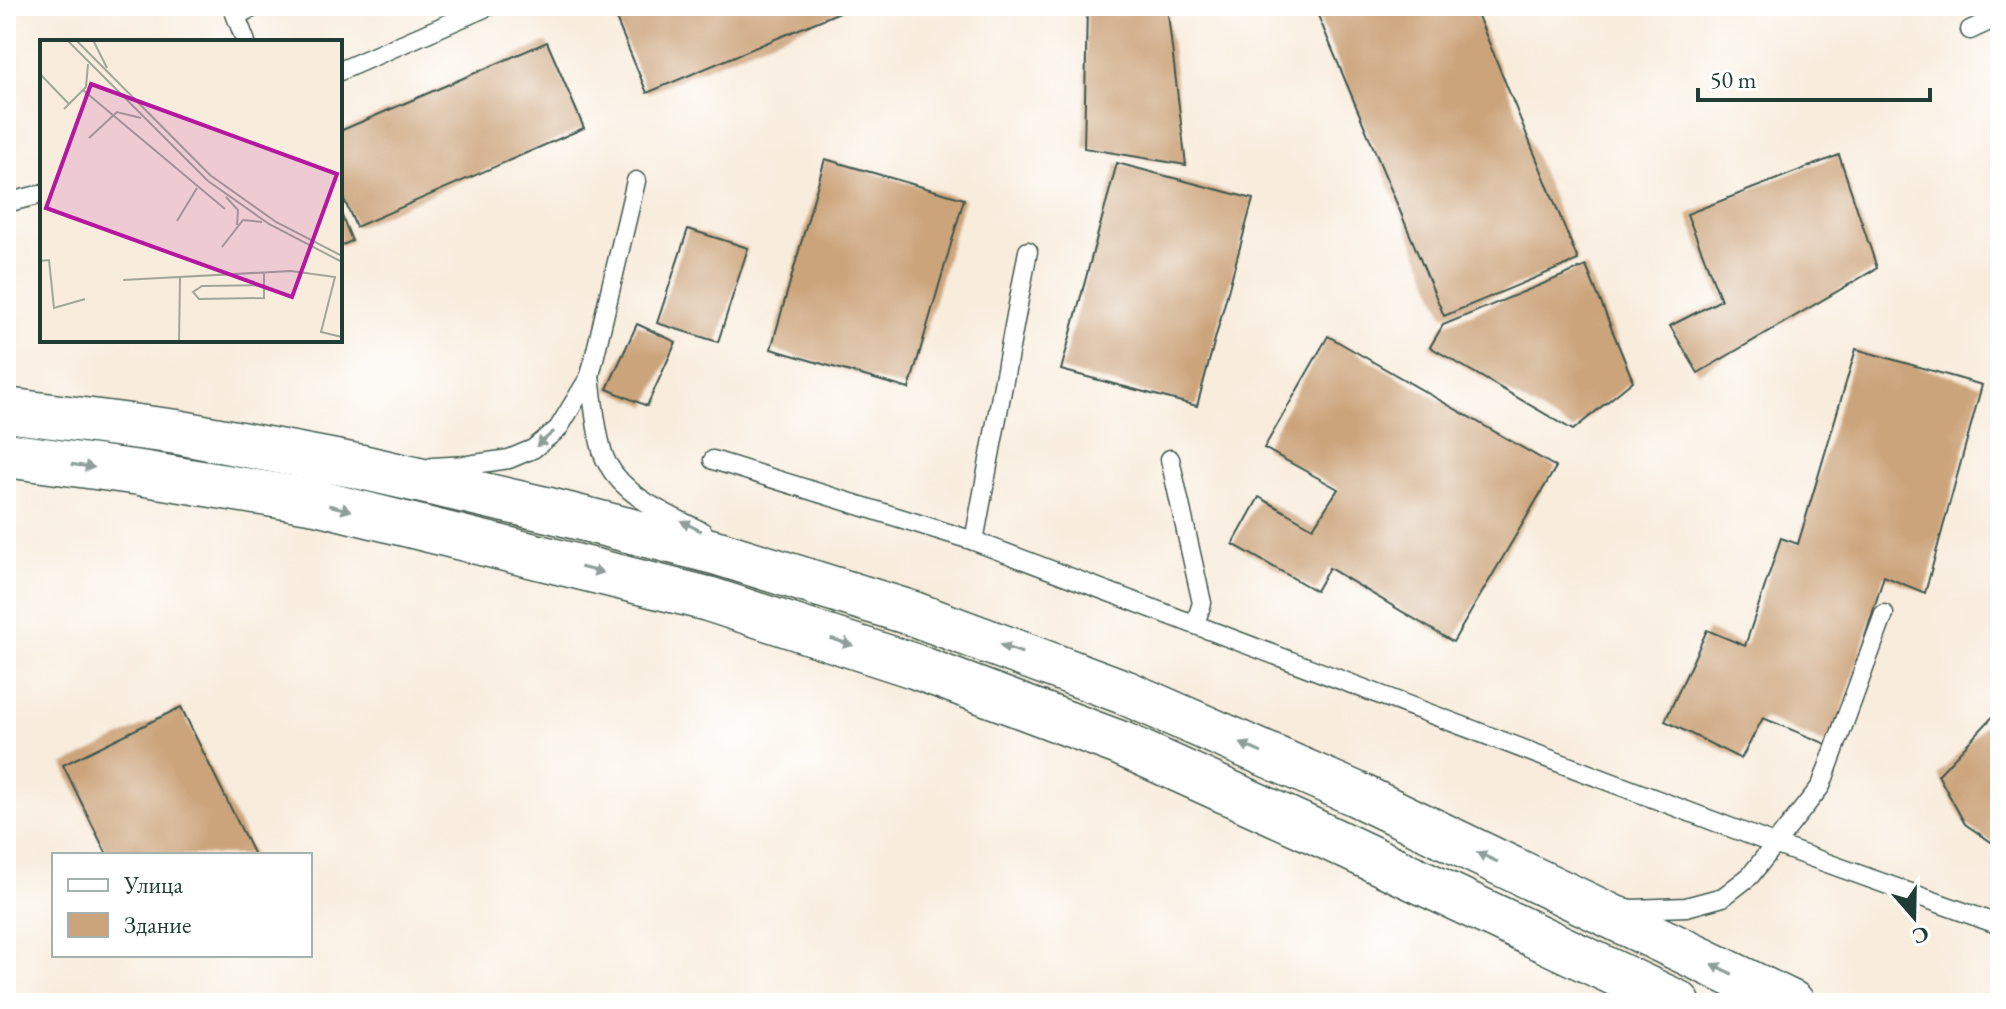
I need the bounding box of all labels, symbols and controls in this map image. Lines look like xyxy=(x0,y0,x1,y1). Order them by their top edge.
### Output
inset map xyxy=(40,40,342,342)
scale bar xyxy=(1698,52,1930,102)
text: 50 m xyxy=(1710,64,1757,95)
one-way arrow xyxy=(535,430,555,447)
one-way arrow xyxy=(71,459,96,472)
one-way arrow xyxy=(327,503,352,515)
one-way arrow xyxy=(680,519,703,532)
one-way arrow xyxy=(580,564,605,577)
one-way arrow xyxy=(830,637,854,649)
one-way arrow xyxy=(999,643,1023,655)
one-way arrow xyxy=(1240,741,1263,754)
one-way arrow xyxy=(1476,850,1499,863)
legend xyxy=(52,853,312,957)
text: Улица xyxy=(123,869,183,900)
north arrow xyxy=(1874,877,1954,957)
text: Здание xyxy=(124,909,191,940)
text: С xyxy=(1908,919,1933,952)
one-way arrow xyxy=(1710,962,1733,976)

